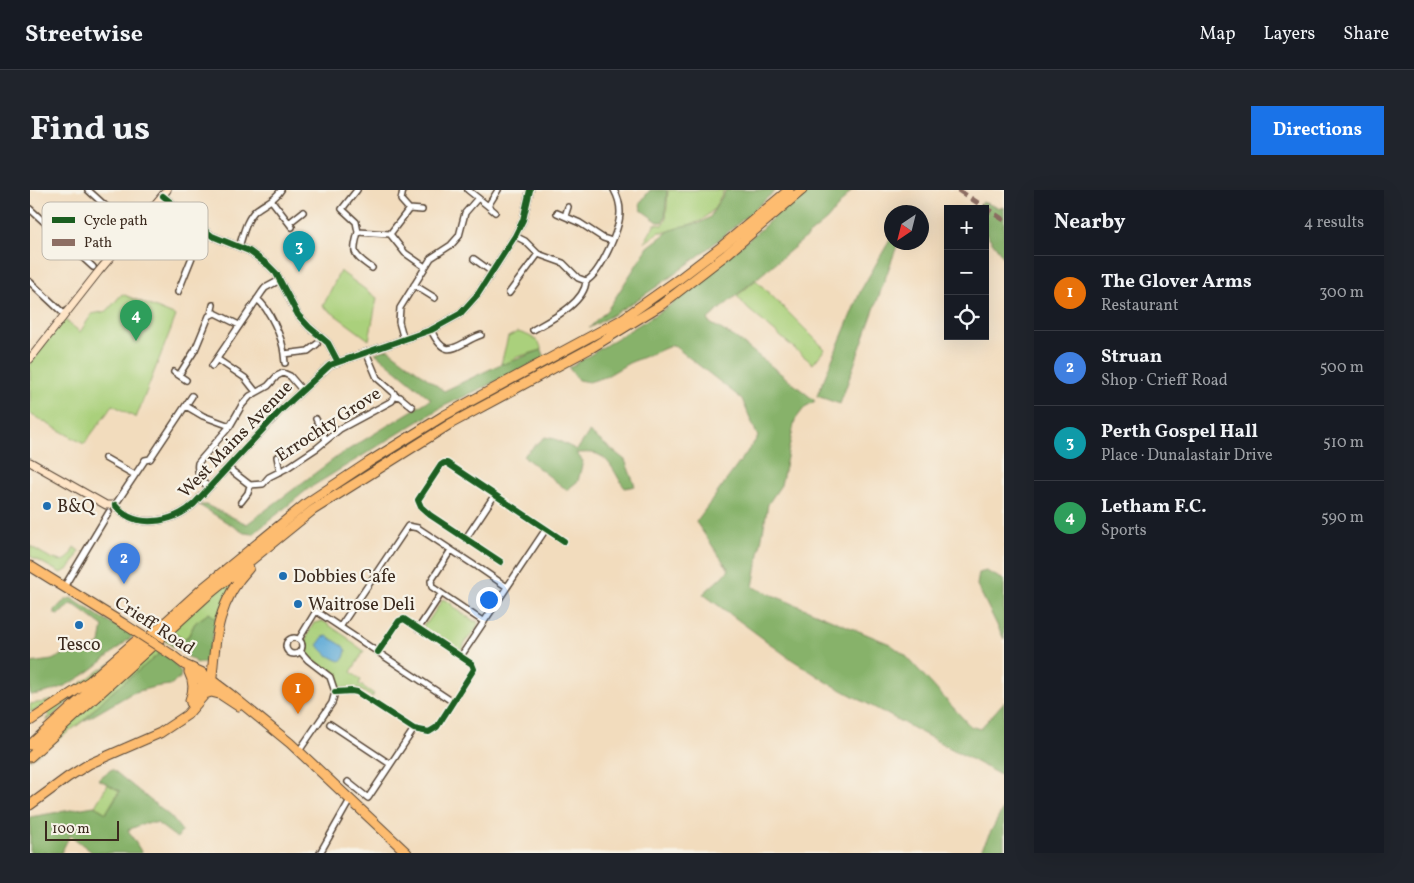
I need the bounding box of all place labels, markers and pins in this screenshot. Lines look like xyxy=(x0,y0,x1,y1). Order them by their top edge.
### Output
pin: 3 xyxy=(283,231,315,272)
pin: 4 xyxy=(120,300,152,341)
place label: B&Q xyxy=(57,495,96,520)
marker: B&Q xyxy=(41,500,53,512)
pin: 2 xyxy=(108,543,140,584)
place label: Dobbies Cafe xyxy=(293,565,396,590)
marker: Dobbies Cafe xyxy=(277,570,289,582)
place label: Waitrose Deli xyxy=(308,593,415,618)
marker: Waitrose Deli xyxy=(292,598,304,610)
marker: Tesco xyxy=(73,619,85,631)
place label: Tesco xyxy=(57,633,101,658)
pin: 1 xyxy=(282,673,314,714)

